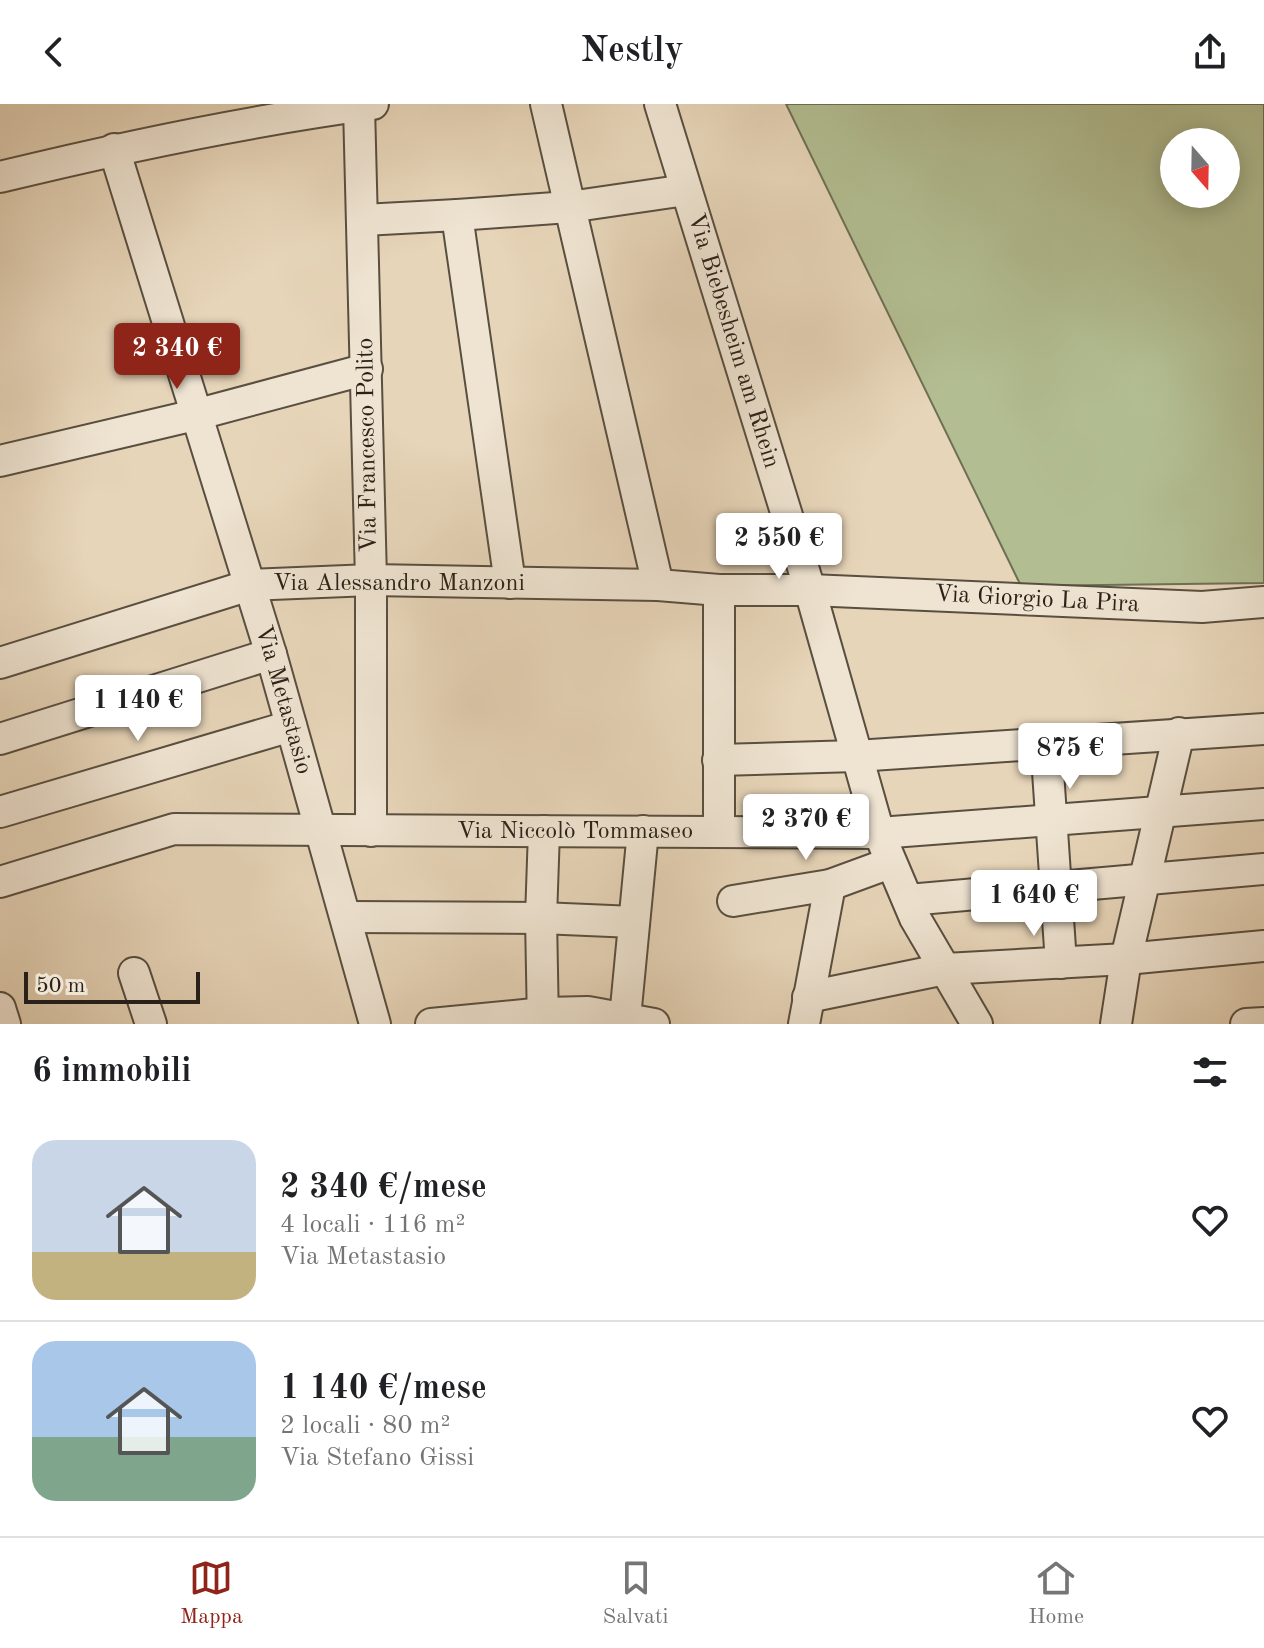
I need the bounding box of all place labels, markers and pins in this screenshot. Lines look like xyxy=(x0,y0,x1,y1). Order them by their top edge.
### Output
pin: 2 340 € xyxy=(103,323,251,391)
pin: 2 550 € xyxy=(705,513,853,581)
pin: 1 140 € xyxy=(64,675,212,743)
pin: 875 € xyxy=(1014,723,1126,791)
pin: 2 370 € xyxy=(732,794,880,862)
pin: 1 640 € xyxy=(960,870,1108,938)

